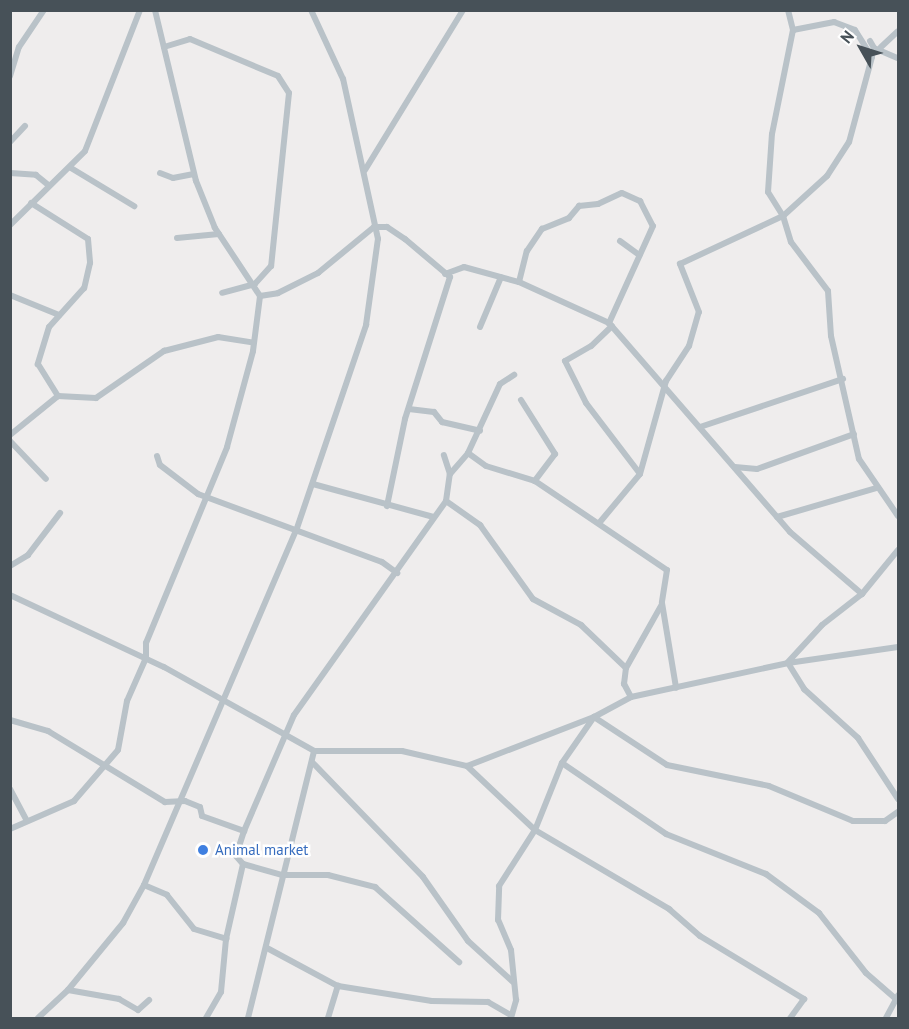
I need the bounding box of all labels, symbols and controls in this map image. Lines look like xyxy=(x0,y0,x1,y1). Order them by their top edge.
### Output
north arrow xyxy=(831,18,891,78)
text: N xyxy=(836,26,858,47)
place label: Animal market xyxy=(215,841,308,859)
marker: Animal market xyxy=(196,843,210,857)

